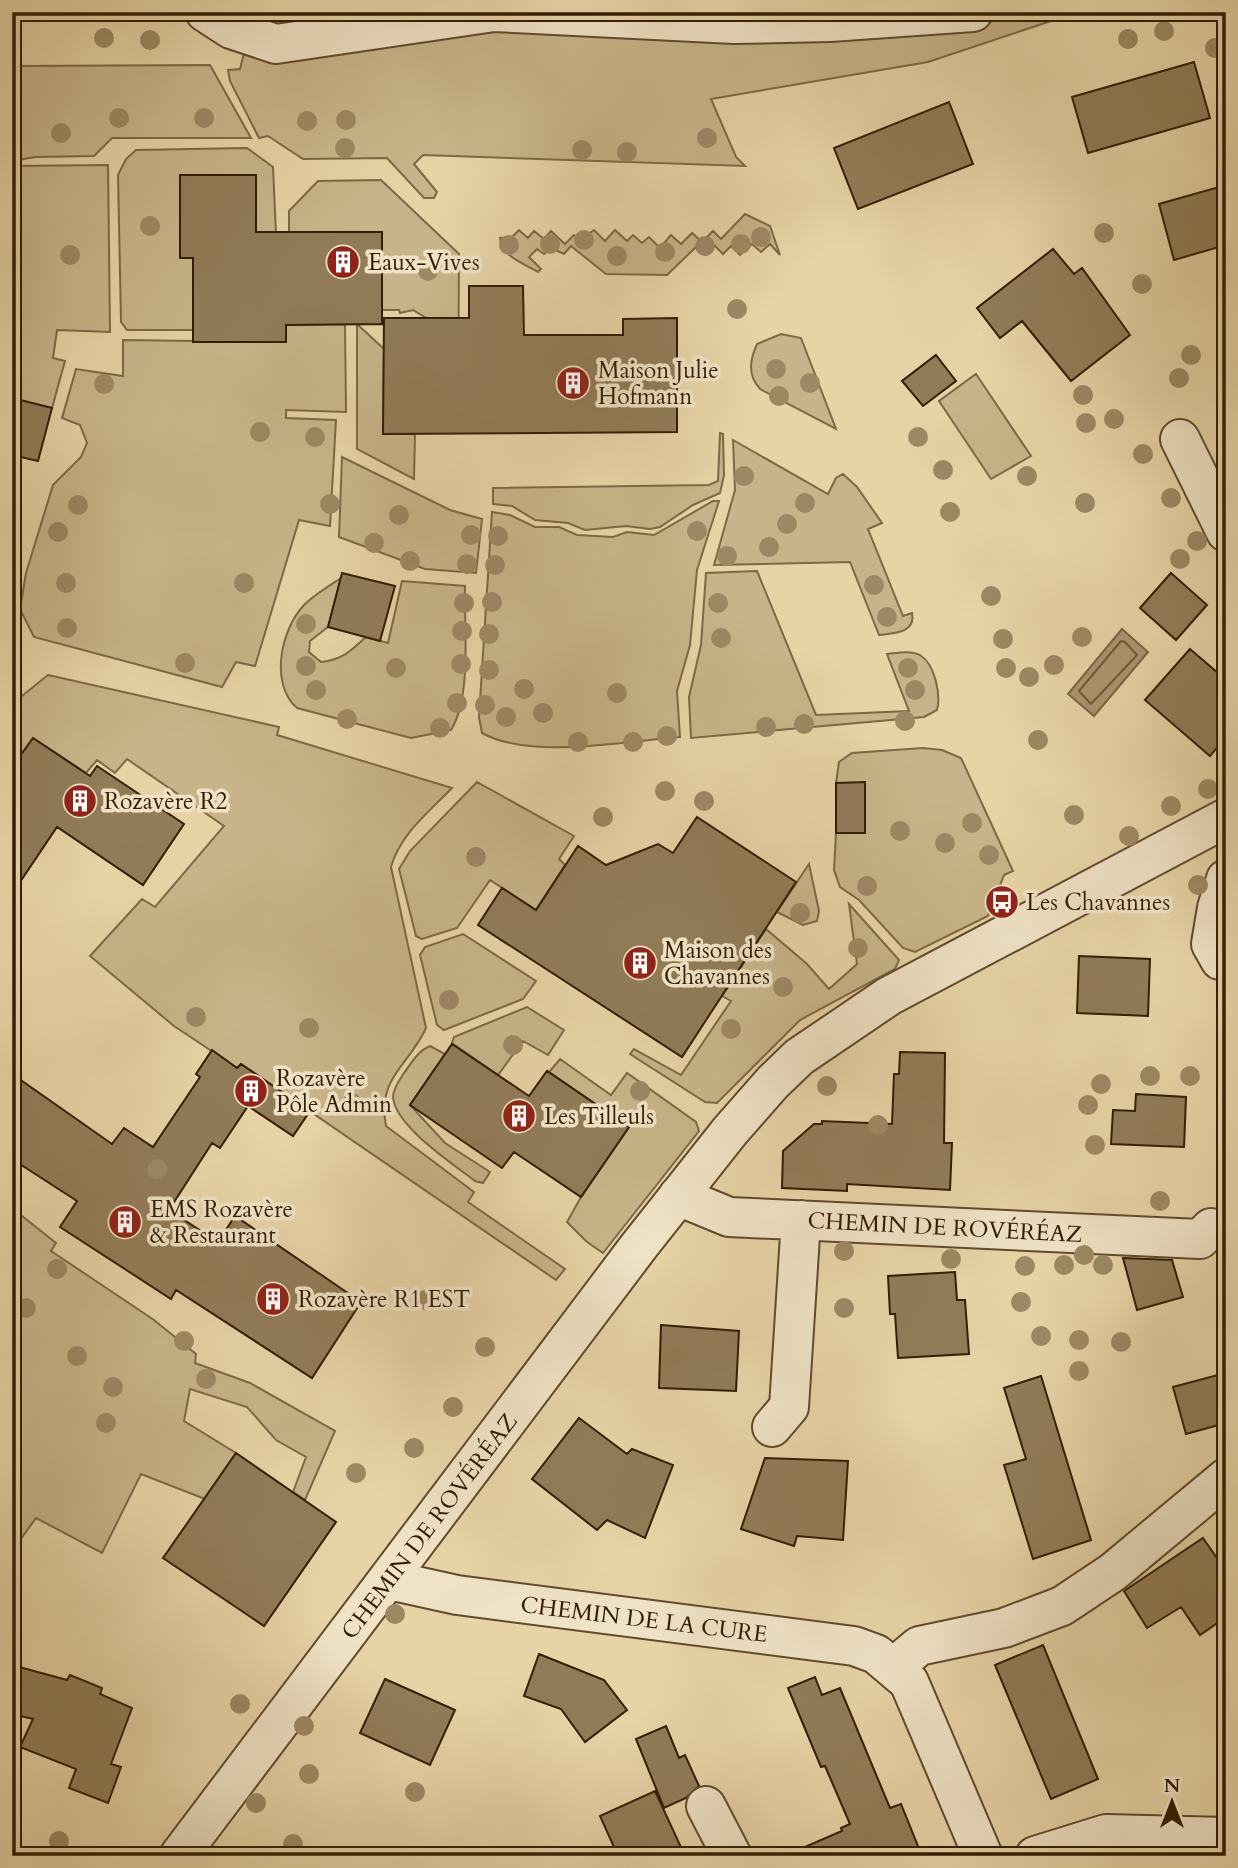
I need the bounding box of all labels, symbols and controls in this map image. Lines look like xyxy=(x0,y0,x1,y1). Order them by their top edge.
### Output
building icon: Eaux-Vives xyxy=(324,243,362,281)
place label: Eaux-Vives xyxy=(368,247,480,278)
place label: Maison Julie Hofmann xyxy=(598,355,719,412)
building icon: Maison Julie Hofmann xyxy=(554,364,592,402)
building icon: Rozavère R2 xyxy=(61,782,99,820)
place label: Rozavère R2 xyxy=(104,786,227,817)
bus stop icon: Les Chavannes xyxy=(983,883,1021,921)
place label: Les Chavannes xyxy=(1026,887,1170,918)
place label: Maison des Chavannes xyxy=(664,935,772,992)
building icon: Maison des Chavannes xyxy=(621,944,659,982)
place label: Rozavère Pôle Admin xyxy=(276,1063,392,1120)
building icon: Rozavère Pôle Admin xyxy=(232,1072,270,1110)
building icon: Les Tilleuls xyxy=(500,1097,538,1135)
place label: Les Tilleuls xyxy=(544,1101,654,1132)
place label: EMS Rozavère & Restaurant xyxy=(150,1194,293,1251)
building icon: EMS Rozavère & Restaurant xyxy=(106,1203,144,1241)
street label: CHEMIN DE ROVÉRÉAZ xyxy=(807,1205,1083,1250)
building icon: Rozavère R1 EST xyxy=(254,1280,292,1318)
place label: Rozavère R1 EST xyxy=(298,1284,470,1315)
street label: CHEMIN DE ROVÉRÉAZ xyxy=(334,1407,525,1646)
street label: CHEMIN DE LA CURE xyxy=(519,1589,769,1650)
north arrow xyxy=(1136,1766,1206,1836)
text: N xyxy=(1164,1773,1181,1799)

